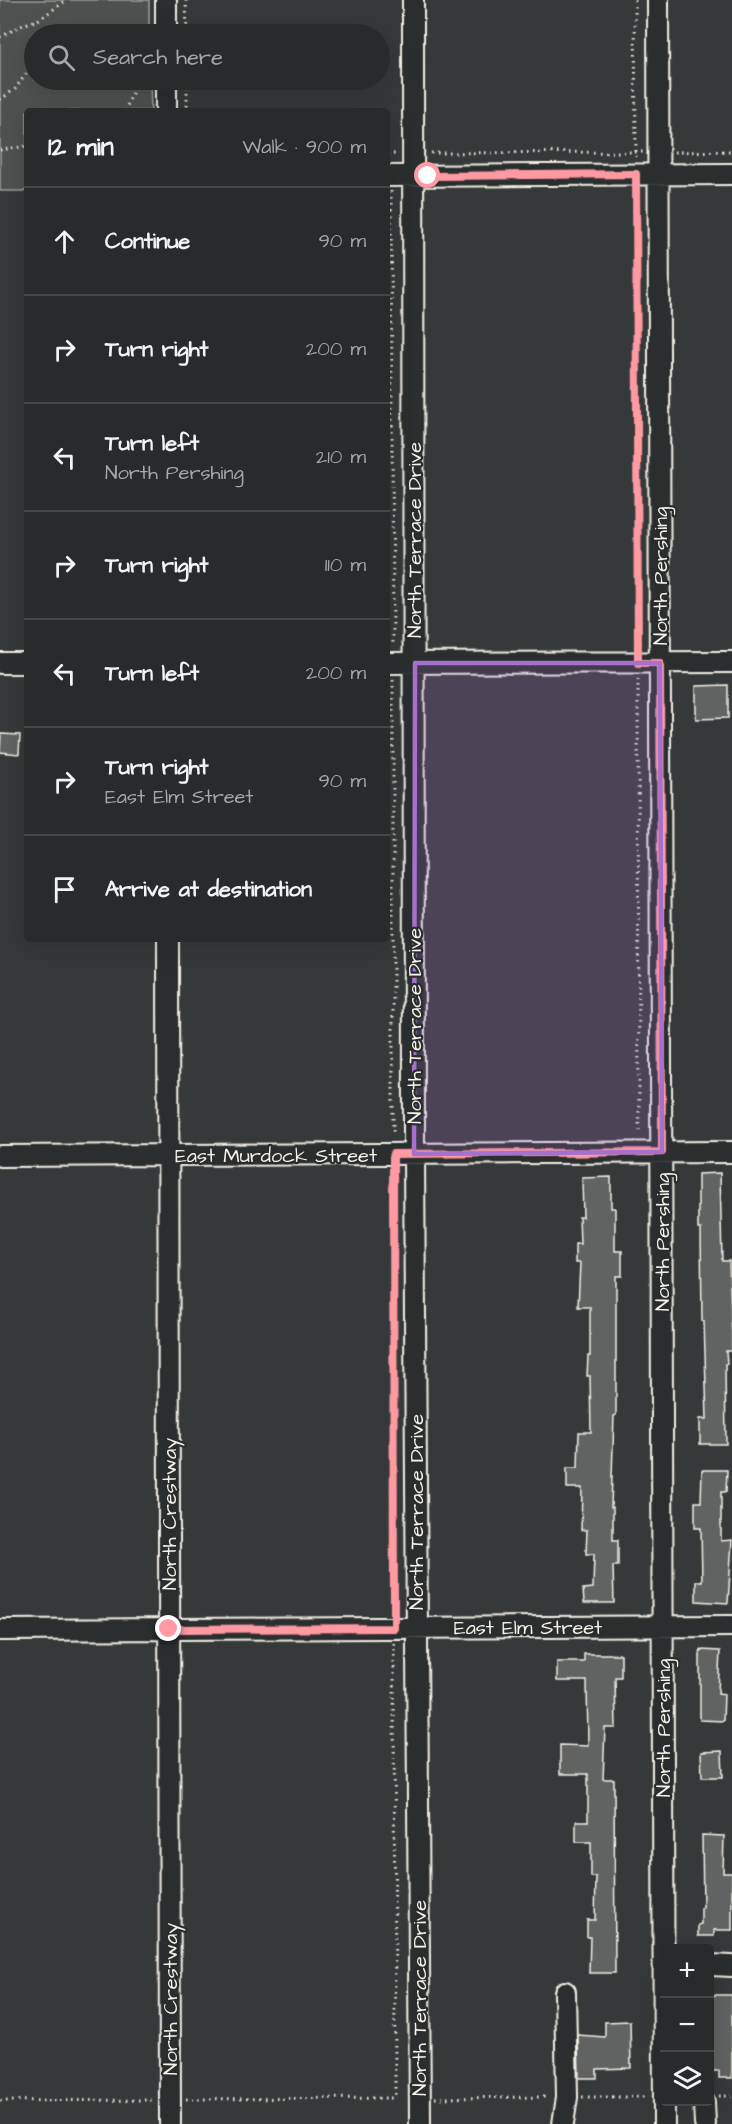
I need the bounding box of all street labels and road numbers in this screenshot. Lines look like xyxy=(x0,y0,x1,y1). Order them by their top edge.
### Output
street label: North Terrace Drive xyxy=(401,442,429,638)
street label: North Pershing xyxy=(647,507,676,645)
street label: North Terrace Drive xyxy=(401,928,429,1124)
street label: East Murdock Street xyxy=(175,1142,377,1170)
street label: North Pershing xyxy=(649,1173,678,1311)
street label: North Terrace Drive xyxy=(403,1414,431,1610)
street label: North Crestway xyxy=(156,1438,185,1590)
street label: East Elm Street xyxy=(454,1614,602,1642)
street label: North Pershing xyxy=(650,1659,679,1797)
street label: North Terrace Drive xyxy=(406,1900,434,2096)
street label: North Crestway xyxy=(157,1923,186,2075)

